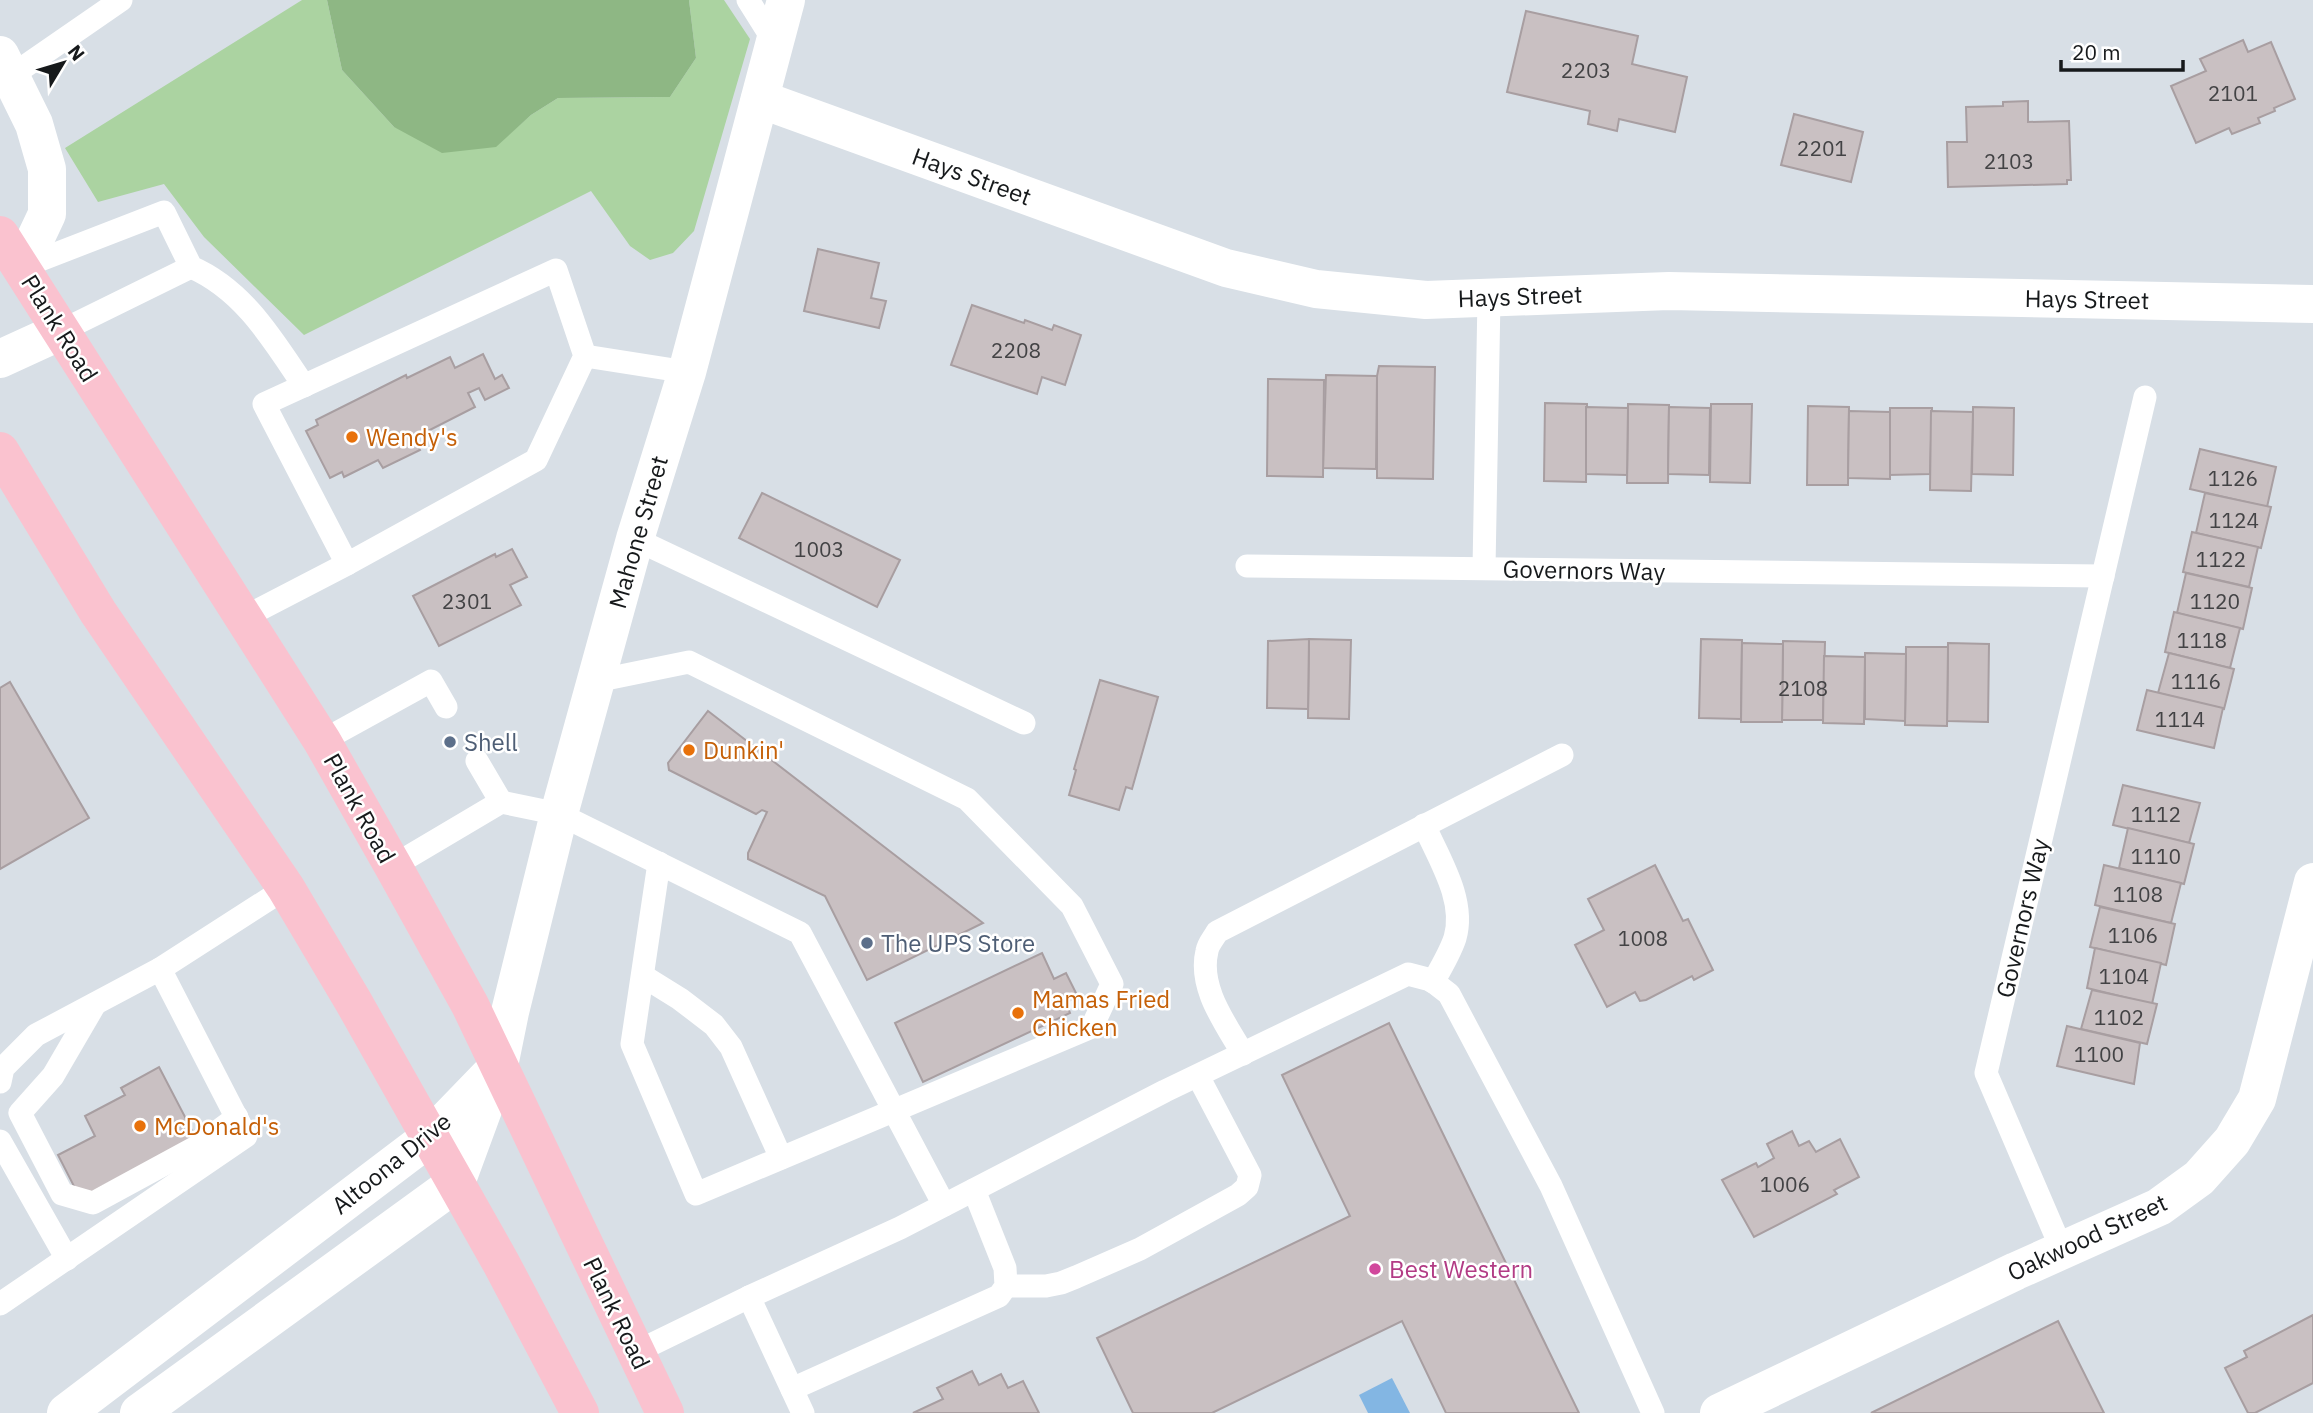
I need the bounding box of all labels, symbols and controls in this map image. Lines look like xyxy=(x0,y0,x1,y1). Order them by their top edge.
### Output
north arrow xyxy=(28,28,98,98)
scale bar xyxy=(2061,28,2184,72)
text: 20 m xyxy=(2072,38,2121,66)
text: N xyxy=(63,40,90,65)
house number: 2203 xyxy=(1561,56,1611,84)
house number: 2101 xyxy=(2208,79,2258,107)
house number: 2201 xyxy=(1797,134,1847,162)
street label: Hays Street xyxy=(908,140,1036,212)
house number: 2103 xyxy=(1984,147,2034,175)
street label: Plank Road xyxy=(14,268,106,388)
street label: Hays Street xyxy=(1457,278,1583,314)
street label: Hays Street xyxy=(2024,282,2150,316)
house number: 2208 xyxy=(991,336,1041,364)
place label: Wendy's xyxy=(366,421,458,453)
marker: Wendy's xyxy=(344,429,360,445)
street label: Mahone Street xyxy=(601,452,675,612)
house number: 1126 xyxy=(2208,464,2258,492)
house number: 1124 xyxy=(2209,506,2259,534)
house number: 1003 xyxy=(794,535,844,563)
house number: 1122 xyxy=(2196,545,2246,573)
street label: Governors Way xyxy=(1502,553,1666,587)
house number: 2301 xyxy=(442,587,492,615)
house number: 1120 xyxy=(2190,587,2240,615)
house number: 1118 xyxy=(2177,626,2227,654)
house number: 1116 xyxy=(2171,667,2221,695)
house number: 2108 xyxy=(1778,674,1828,702)
house number: 1114 xyxy=(2155,705,2205,733)
place label: Shell xyxy=(464,726,518,758)
marker: Shell xyxy=(442,734,458,750)
place label: Dunkin' xyxy=(703,734,784,766)
marker: Dunkin' xyxy=(681,742,697,758)
street label: Plank Road xyxy=(317,747,403,869)
house number: 1112 xyxy=(2131,800,2181,828)
street label: Governors Way xyxy=(1988,835,2056,1001)
house number: 1110 xyxy=(2131,842,2181,870)
house number: 1108 xyxy=(2113,880,2163,908)
house number: 1106 xyxy=(2108,921,2158,949)
house number: 1008 xyxy=(1618,924,1668,952)
place label: The UPS Store xyxy=(881,927,1035,959)
marker: The UPS Store xyxy=(859,935,875,951)
house number: 1104 xyxy=(2099,962,2149,990)
place label: Mamas Fried Chicken xyxy=(1032,983,1170,1043)
house number: 1102 xyxy=(2094,1003,2144,1031)
marker: Mamas Fried Chicken xyxy=(1010,1005,1026,1021)
house number: 1100 xyxy=(2074,1040,2124,1068)
street label: Altoona Drive xyxy=(325,1105,457,1221)
place label: McDonald's xyxy=(154,1110,280,1142)
marker: McDonald's xyxy=(132,1118,148,1134)
house number: 1006 xyxy=(1760,1170,1810,1198)
street label: Oakwood Street xyxy=(2002,1186,2172,1288)
street label: Plank Road xyxy=(576,1252,658,1374)
place label: Best Western xyxy=(1389,1253,1533,1285)
marker: Best Western xyxy=(1367,1261,1383,1277)

